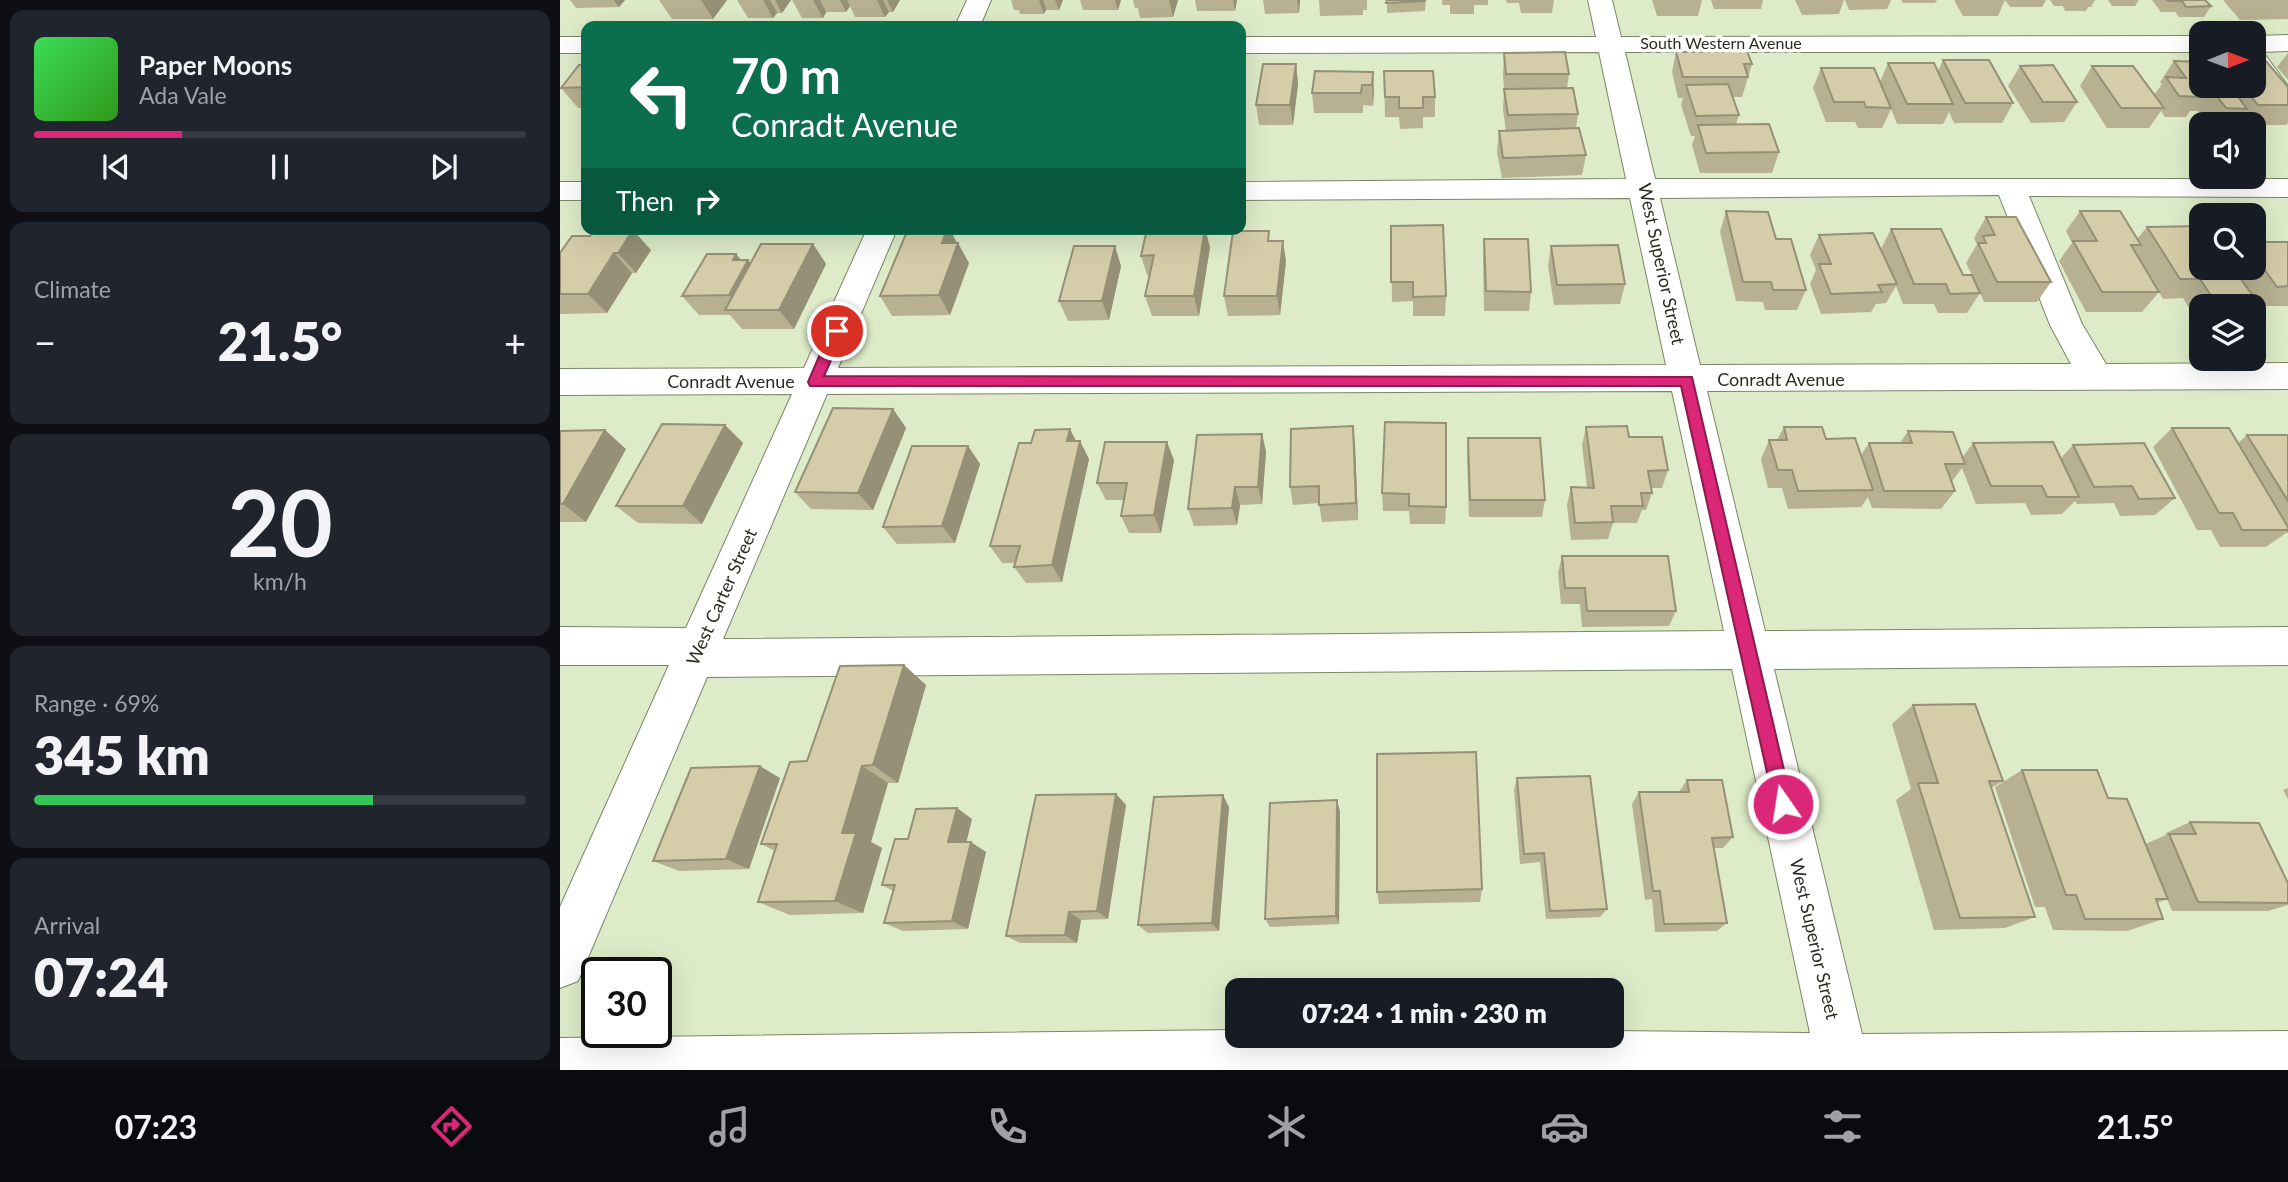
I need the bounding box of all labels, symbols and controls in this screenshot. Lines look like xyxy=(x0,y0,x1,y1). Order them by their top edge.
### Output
north arrow xyxy=(2189,21,2266,98)
map controls xyxy=(2189,21,2266,371)
street label: South Western Avenue xyxy=(1640,33,1802,52)
text: 70 m xyxy=(731,46,841,104)
text: Paper Moons xyxy=(139,49,292,81)
icon: left xyxy=(616,49,707,140)
text: Ada Vale xyxy=(139,81,227,109)
text: Conradt Avenue xyxy=(731,105,958,144)
button: sound xyxy=(2189,112,2266,189)
icon: previous xyxy=(97,148,135,186)
icon: pause xyxy=(261,148,299,186)
icon: next xyxy=(425,148,463,186)
street label: West Superior Street xyxy=(1634,181,1690,347)
icon: right xyxy=(688,182,726,220)
text: Then xyxy=(616,185,674,217)
button: search xyxy=(2189,203,2266,280)
text: Climate xyxy=(34,275,111,303)
button: layers xyxy=(2189,294,2266,371)
pin xyxy=(807,301,867,361)
text: 21.5° xyxy=(218,310,342,372)
icon: arrive xyxy=(818,312,856,350)
text: − xyxy=(34,319,56,365)
text: + xyxy=(504,319,526,365)
street label: Conradt Avenue xyxy=(1717,368,1845,390)
street label: Conradt Avenue xyxy=(667,370,795,392)
text: 20 xyxy=(227,467,333,576)
street label: West Carter Street xyxy=(681,524,761,668)
text: km/h xyxy=(253,567,307,595)
text: Range · 69% xyxy=(34,689,159,717)
text: 345 km xyxy=(34,724,210,786)
position arrow xyxy=(1746,767,1820,841)
street label: West Superior Street xyxy=(1786,856,1844,1022)
text: Arrival xyxy=(34,911,100,939)
text: 07:24 xyxy=(34,946,168,1008)
speed limit sign: 30 xyxy=(581,957,672,1048)
text: 07:24 · 1 min · 230 m xyxy=(1302,997,1547,1029)
icon: directions xyxy=(427,1102,476,1151)
icon: music xyxy=(705,1102,754,1151)
icon: phone xyxy=(983,1102,1032,1151)
icon: climate xyxy=(1262,1102,1311,1151)
icon: car xyxy=(1540,1102,1589,1151)
icon: filters xyxy=(1818,1102,1867,1151)
text: 07:23 xyxy=(115,1107,197,1146)
text: 21.5° xyxy=(2097,1107,2173,1146)

